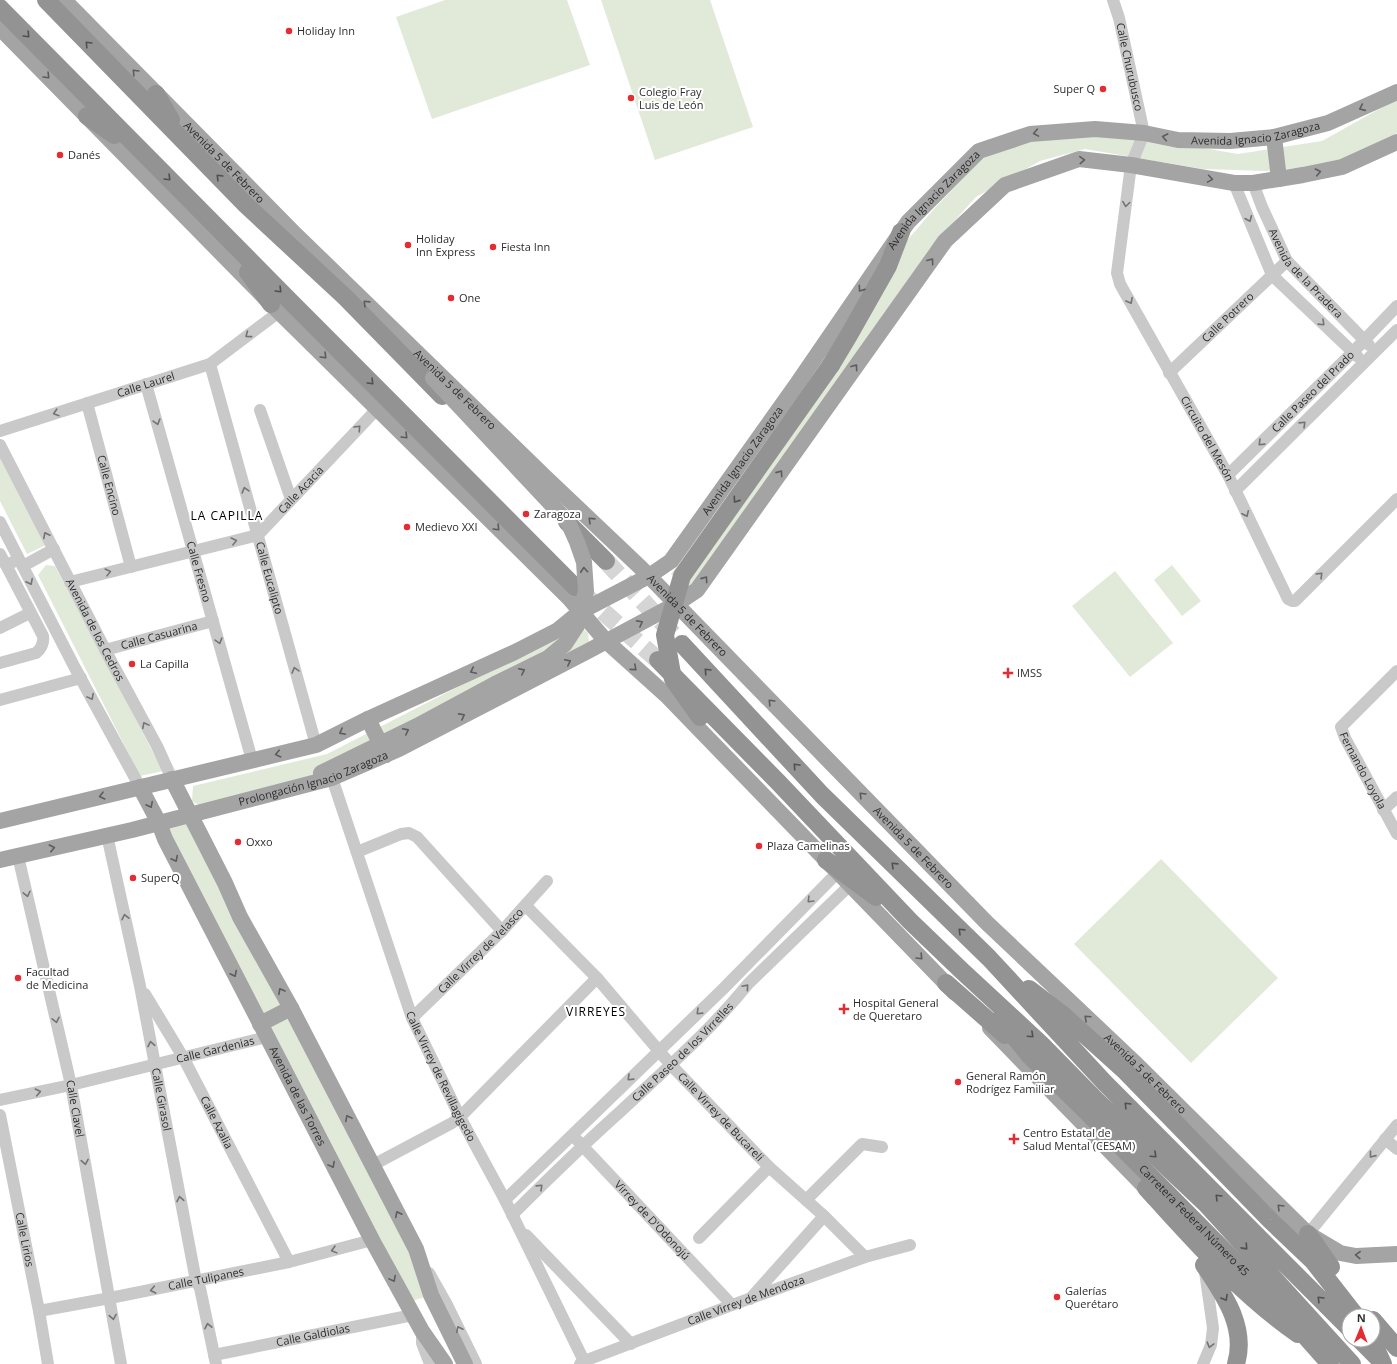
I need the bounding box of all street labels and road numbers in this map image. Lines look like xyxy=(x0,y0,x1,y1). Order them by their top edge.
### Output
street label: Calle Churubusco xyxy=(1113,21,1147,113)
street label: Avenida Ignacio Zaragoza xyxy=(1191,117,1321,148)
street label: Avenida 5 de Febrero xyxy=(181,118,269,206)
street label: Avenida Ignacio Zaragoza xyxy=(883,147,983,252)
street label: Avenida de la Pradera xyxy=(1266,226,1347,321)
street label: Calle Potrero xyxy=(1198,288,1257,345)
street label: Avenida 5 de Febrero xyxy=(411,346,500,433)
street label: Calle Paseo del Prado xyxy=(1268,347,1357,435)
street label: Calle Laurel xyxy=(115,368,176,400)
street label: Circuito del Mesón xyxy=(1178,393,1238,483)
street label: Avenida Ignacio Zaragoza xyxy=(698,403,786,518)
street label: Calle Encino xyxy=(94,453,125,517)
street label: Calle Acacia xyxy=(274,462,326,516)
street label: Calle Fresno xyxy=(184,539,215,604)
street label: Calle Eucalipto xyxy=(253,540,287,616)
street label: Avenida 5 de Febrero xyxy=(644,571,731,660)
street label: Avenida de los Cedros xyxy=(63,576,128,684)
street label: Calle Casuarina xyxy=(119,618,199,652)
street label: Fernando Loyola xyxy=(1336,730,1390,812)
street label: Prolongación Ignacio Zaragoza xyxy=(237,747,390,809)
street label: Avenida 5 de Febrero xyxy=(870,803,958,892)
street label: Calle Virrey de Velasco xyxy=(434,904,526,996)
street label: Calle Paseo de los Virrelles xyxy=(628,999,736,1105)
street label: Calle Virrey de Revillagigedo xyxy=(403,1009,480,1144)
street label: Avenida 5 de Febrero xyxy=(1101,1030,1190,1117)
street label: Calle Gardenias xyxy=(174,1032,256,1066)
street label: Avenida de las Torres xyxy=(266,1044,330,1148)
street label: Calle Girasol xyxy=(149,1067,175,1132)
street label: Calle Virrey de Bucareli xyxy=(675,1069,767,1164)
street label: Calle Clavel xyxy=(63,1078,88,1138)
street label: Calle Azalia xyxy=(197,1093,237,1151)
street label: Carretera Federal Número 45 xyxy=(1136,1161,1253,1279)
street label: Virrey de D'Odonojú xyxy=(612,1177,694,1263)
street label: Calle Lirios xyxy=(13,1211,38,1268)
street label: Calle Tulipanes xyxy=(167,1263,245,1293)
street label: Calle Virrey de Mendoza xyxy=(685,1271,807,1328)
street label: Calle Galdiolas xyxy=(275,1320,351,1349)

